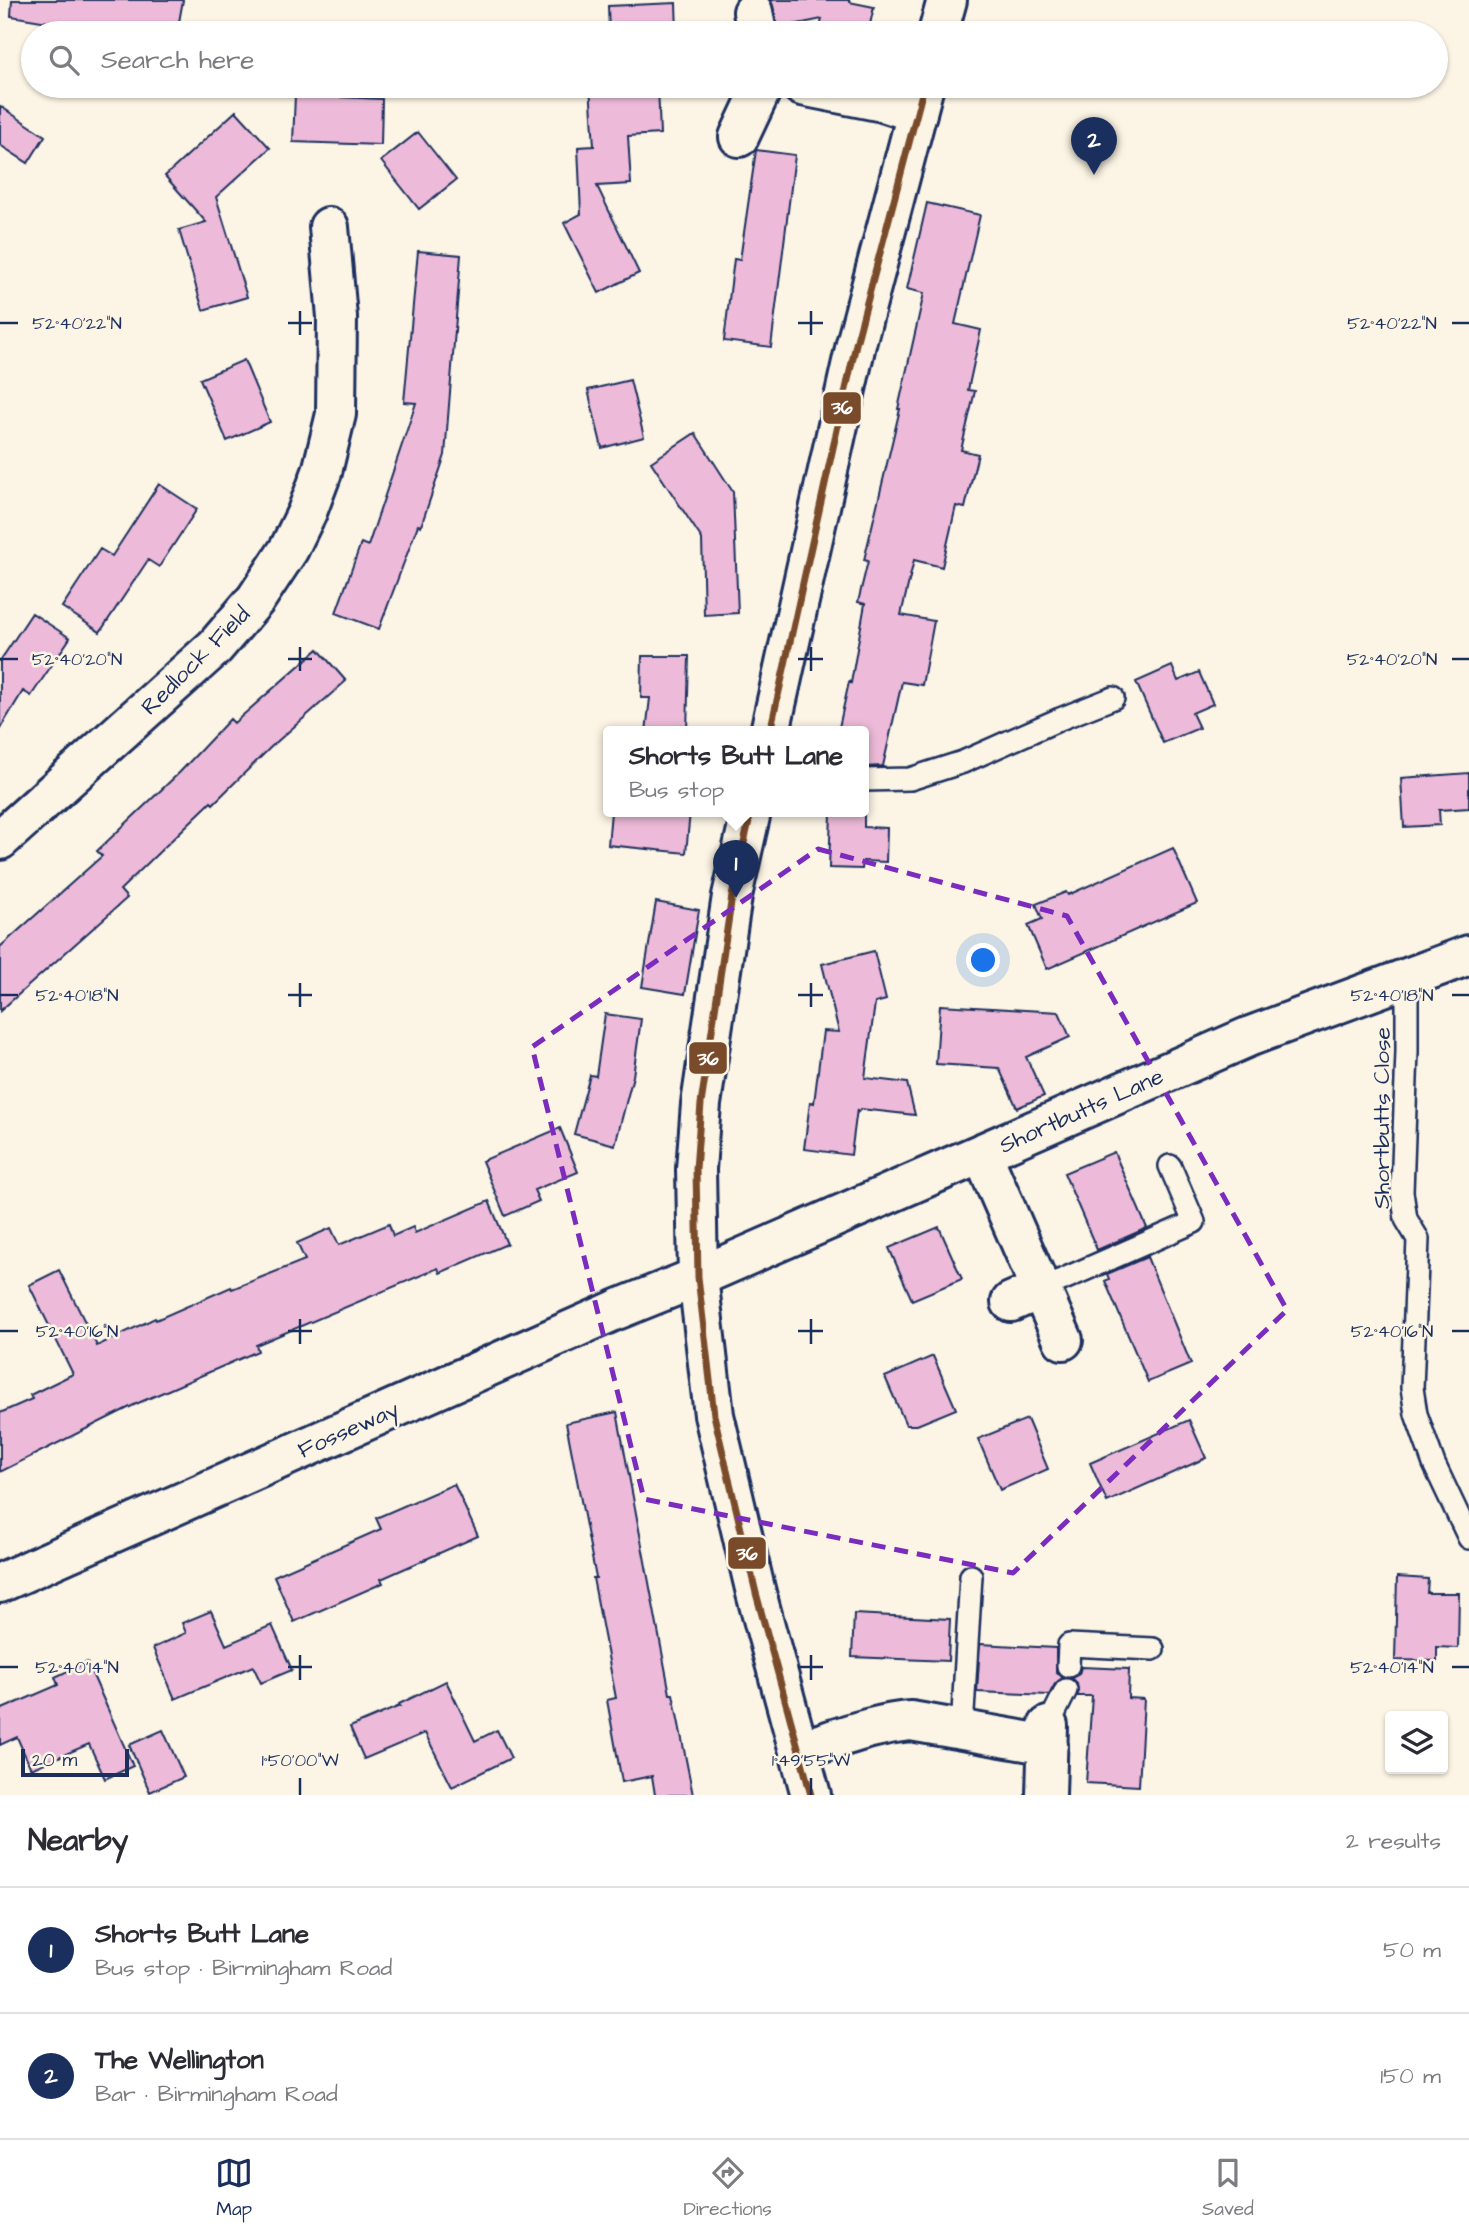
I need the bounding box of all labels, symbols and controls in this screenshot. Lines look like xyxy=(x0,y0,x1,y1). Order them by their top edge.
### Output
search box xyxy=(21,21,1448,98)
icon: search xyxy=(45,41,83,79)
text: Search here xyxy=(101,42,254,78)
pin: 2 xyxy=(1071,117,1117,175)
text: 52°40'22"N xyxy=(32,311,122,336)
text: 52°40'22"N xyxy=(1347,311,1437,336)
line badge: 36 xyxy=(822,391,862,425)
text: 36 xyxy=(830,395,853,422)
street label: Redlock Field xyxy=(134,599,257,722)
text: 52°40'20"N xyxy=(32,647,122,672)
text: 52°40'20"N xyxy=(1347,647,1437,672)
popup xyxy=(603,726,869,817)
text: Shorts Butt Lane xyxy=(629,738,843,774)
text: Bus stop xyxy=(629,774,724,806)
pin: 1 xyxy=(713,840,759,898)
your location xyxy=(966,943,1000,977)
text: 52°40'18"N xyxy=(35,983,119,1008)
text: 52°40'18"N xyxy=(1350,983,1434,1008)
street label: Shortbutts Close xyxy=(1366,1027,1398,1209)
line badge: 36 xyxy=(688,1041,728,1075)
text: 36 xyxy=(696,1046,719,1073)
street label: Shortbutts Lane xyxy=(994,1060,1169,1161)
text: 52°40'16"N xyxy=(36,1319,118,1344)
text: 52°40'16"N xyxy=(1351,1319,1433,1344)
street label: Fosseway xyxy=(293,1393,405,1467)
line badge: 36 xyxy=(727,1536,767,1570)
text: 36 xyxy=(735,1541,758,1568)
text: 52°40'14"N xyxy=(35,1655,119,1680)
text: 52°40'14"N xyxy=(1350,1655,1434,1680)
map controls xyxy=(1385,1711,1448,1774)
button: layers xyxy=(1385,1711,1448,1774)
scale bar xyxy=(21,1746,130,1778)
text: 20 m xyxy=(32,1747,77,1774)
text: 1°50'00"W xyxy=(261,1748,339,1773)
text: 1°49'55"W xyxy=(772,1748,850,1773)
text: Nearby xyxy=(28,1820,128,1862)
text: 2 results xyxy=(1346,1825,1441,1857)
text: Shorts Butt Lane xyxy=(95,1916,309,1952)
text: 1 xyxy=(50,1934,52,1966)
text: 50 m xyxy=(1383,1934,1441,1966)
text: Bus stop · Birmingham Road xyxy=(95,1952,392,1984)
text: The Wellington xyxy=(95,2042,264,2078)
text: 2 xyxy=(44,2060,58,2092)
text: 150 m xyxy=(1380,2060,1441,2092)
text: Bar · Birmingham Road xyxy=(95,2078,338,2110)
tab: Map xyxy=(215,2154,253,2223)
tab: Directions xyxy=(683,2154,772,2223)
tab: Saved xyxy=(1202,2154,1254,2223)

